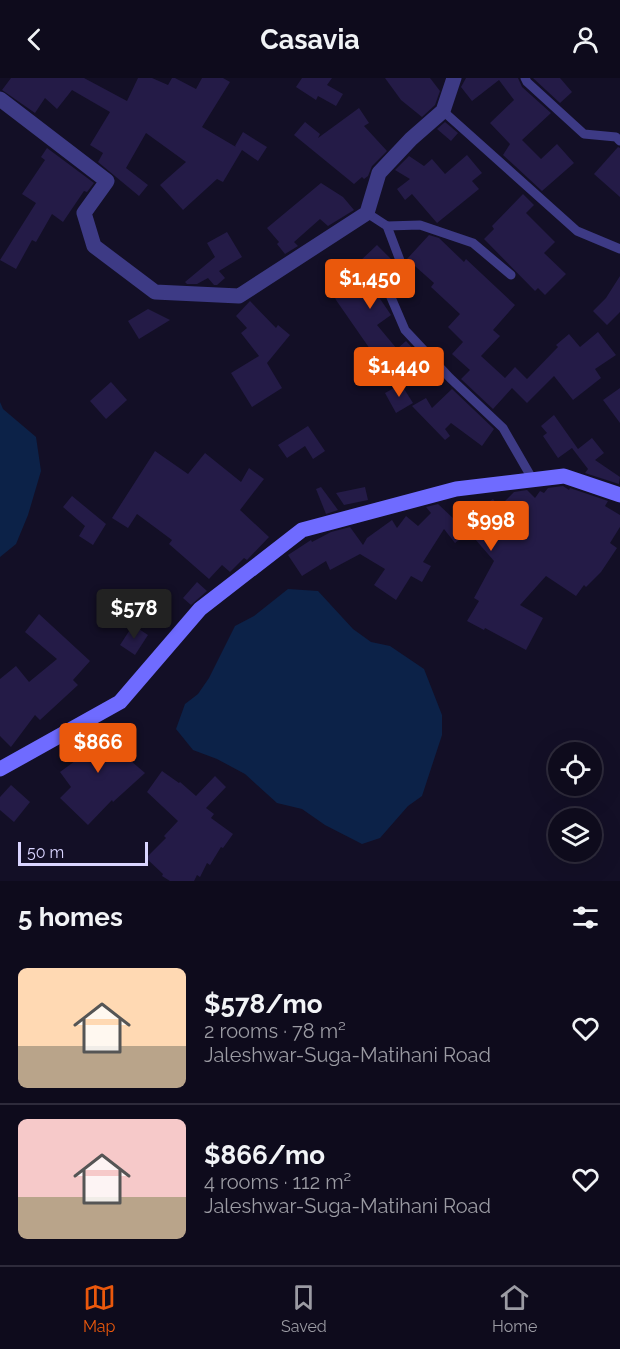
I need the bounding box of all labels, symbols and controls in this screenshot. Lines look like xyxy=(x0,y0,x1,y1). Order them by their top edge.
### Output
icon: back xyxy=(18,23,51,56)
icon: person xyxy=(569,23,602,56)
text: Casavia xyxy=(260,24,360,55)
pin: $1,450 xyxy=(321,259,419,310)
text: $1,450 xyxy=(339,266,401,290)
pin: $1,440 xyxy=(350,347,448,398)
text: $1,440 xyxy=(368,354,430,378)
pin: $998 xyxy=(455,501,527,552)
text: $998 xyxy=(467,508,515,532)
pin: $578 xyxy=(98,589,170,640)
text: $578 xyxy=(110,596,158,620)
pin: $866 xyxy=(62,723,134,774)
text: $866 xyxy=(73,730,123,754)
map controls xyxy=(548,742,602,862)
button: locate xyxy=(548,742,602,796)
button: layers xyxy=(548,808,602,862)
scale bar xyxy=(18,839,148,866)
text: 50 m xyxy=(27,843,64,862)
icon: filters xyxy=(569,901,602,934)
text: 5 homes xyxy=(18,902,123,932)
text: $578/mo xyxy=(204,989,322,1019)
icon: home xyxy=(66,992,138,1064)
icon: heart xyxy=(569,1012,602,1045)
text: 2 rooms · 78 m² xyxy=(204,1019,346,1043)
text: Jaleshwar-Suga-Matihani Road xyxy=(204,1043,491,1067)
text: $866/mo xyxy=(204,1140,325,1170)
icon: home xyxy=(66,1143,138,1215)
icon: heart xyxy=(569,1163,602,1196)
text: 4 rooms · 112 m² xyxy=(204,1170,351,1194)
text: Jaleshwar-Suga-Matihani Road xyxy=(204,1194,491,1218)
tab: Map xyxy=(83,1281,116,1336)
tab: Saved xyxy=(281,1281,327,1336)
tab: Home xyxy=(492,1281,537,1336)

